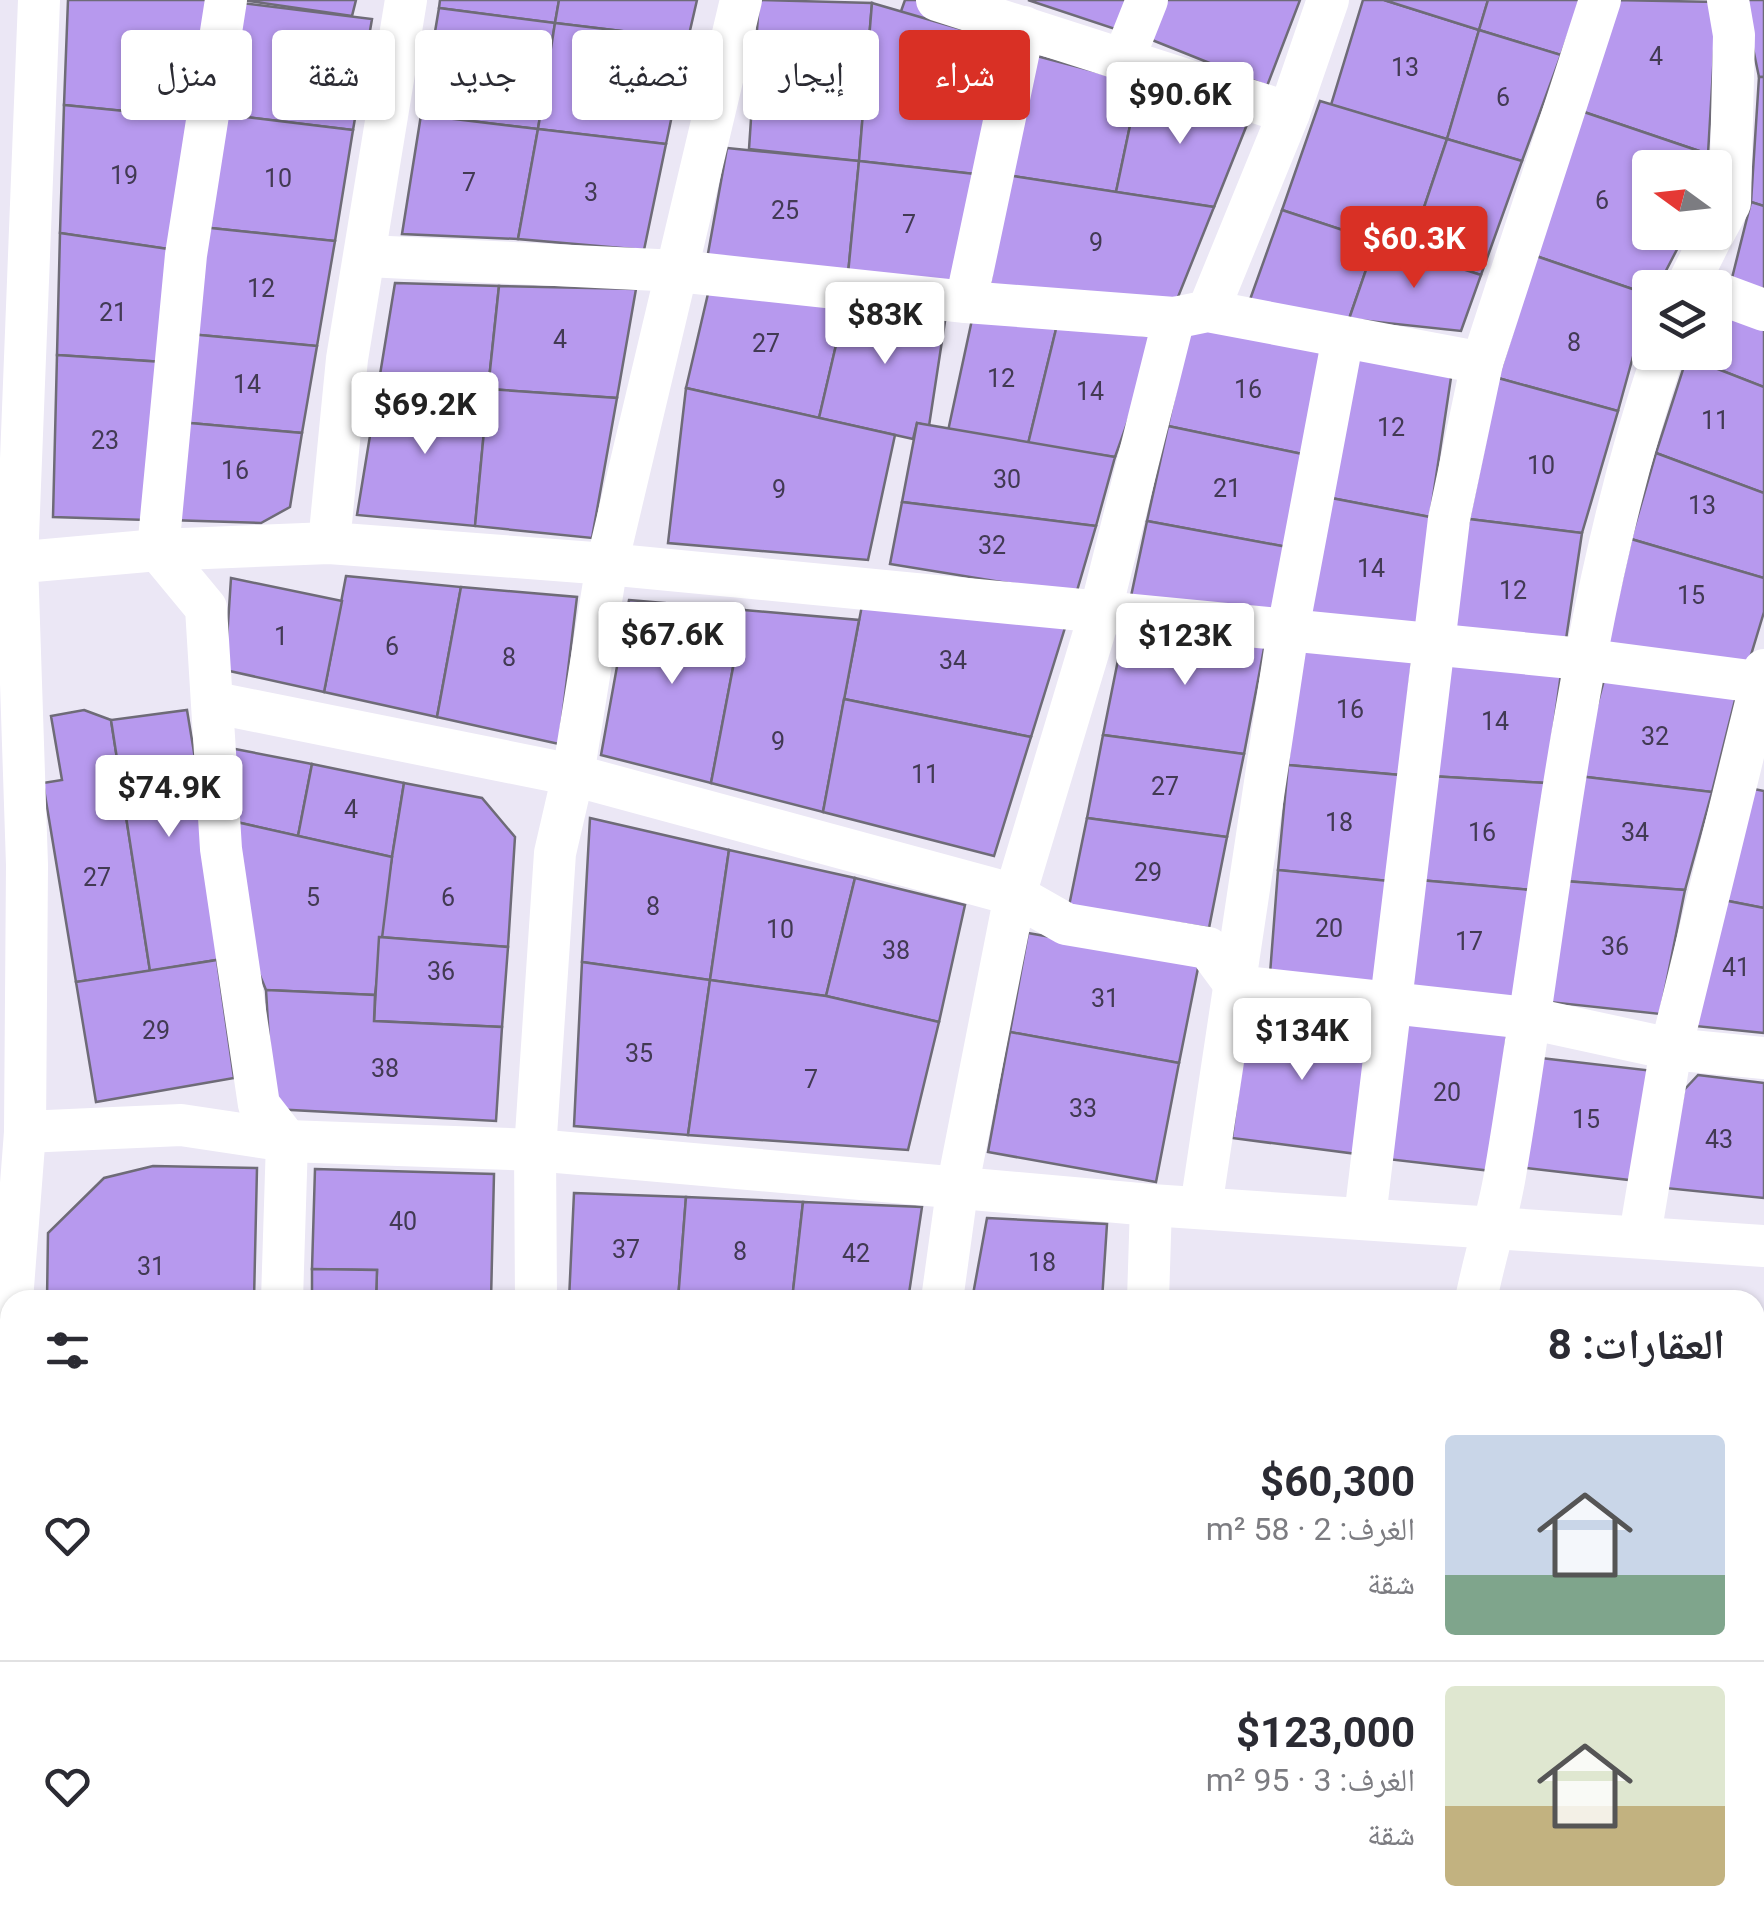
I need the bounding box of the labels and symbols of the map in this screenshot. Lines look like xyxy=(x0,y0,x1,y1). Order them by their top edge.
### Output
house number: 4 xyxy=(1649,42,1663,71)
house number: 13 xyxy=(1391,53,1419,82)
pin: $90.6K xyxy=(1099,62,1261,147)
house number: 6 xyxy=(1496,83,1510,112)
north arrow xyxy=(1632,150,1732,250)
house number: 19 xyxy=(110,161,138,190)
house number: 10 xyxy=(264,164,292,193)
house number: 7 xyxy=(462,168,476,197)
house number: 3 xyxy=(584,178,598,207)
house number: 6 xyxy=(1595,186,1609,215)
house number: 25 xyxy=(771,196,799,225)
pin: $60.3K xyxy=(1333,206,1495,291)
house number: 7 xyxy=(902,210,916,239)
house number: 9 xyxy=(1089,228,1103,257)
house number: 12 xyxy=(247,274,275,303)
pin: $83K xyxy=(826,282,944,367)
house number: 21 xyxy=(99,298,127,327)
house number: 4 xyxy=(553,325,567,354)
house number: 8 xyxy=(1567,328,1581,357)
house number: 27 xyxy=(752,329,780,358)
house number: 12 xyxy=(987,364,1015,393)
house number: 14 xyxy=(233,370,261,399)
pin: $69.2K xyxy=(344,372,506,457)
house number: 16 xyxy=(1234,375,1262,404)
house number: 14 xyxy=(1076,377,1104,406)
house number: 11 xyxy=(1701,406,1729,435)
house number: 12 xyxy=(1377,413,1405,442)
house number: 23 xyxy=(91,426,119,455)
house number: 10 xyxy=(1527,451,1555,480)
house number: 16 xyxy=(221,456,249,485)
house number: 30 xyxy=(993,465,1021,494)
house number: 21 xyxy=(1213,474,1241,503)
house number: 9 xyxy=(772,475,786,504)
house number: 13 xyxy=(1688,491,1716,520)
house number: 32 xyxy=(978,531,1006,560)
house number: 14 xyxy=(1357,554,1385,583)
house number: 12 xyxy=(1499,576,1527,605)
house number: 15 xyxy=(1677,581,1705,610)
pin: $67.6K xyxy=(591,602,753,687)
pin: $123K xyxy=(1115,603,1255,688)
house number: 1 xyxy=(274,622,288,651)
house number: 6 xyxy=(385,632,399,661)
house number: 8 xyxy=(502,643,516,672)
house number: 34 xyxy=(939,646,967,675)
house number: 16 xyxy=(1336,695,1364,724)
house number: 14 xyxy=(1481,707,1509,736)
house number: 32 xyxy=(1641,722,1669,751)
house number: 9 xyxy=(771,727,785,756)
pin: $74.9K xyxy=(88,755,250,840)
house number: 11 xyxy=(911,760,939,789)
house number: 27 xyxy=(1151,772,1179,801)
house number: 4 xyxy=(344,795,358,824)
house number: 18 xyxy=(1325,808,1353,837)
house number: 16 xyxy=(1468,818,1496,847)
house number: 34 xyxy=(1621,818,1649,847)
house number: 29 xyxy=(1134,858,1162,887)
house number: 27 xyxy=(83,863,111,892)
house number: 5 xyxy=(306,883,320,912)
house number: 6 xyxy=(441,883,455,912)
house number: 8 xyxy=(646,892,660,921)
house number: 20 xyxy=(1315,914,1343,943)
house number: 10 xyxy=(766,915,794,944)
house number: 17 xyxy=(1455,927,1483,956)
house number: 36 xyxy=(1601,932,1629,961)
house number: 38 xyxy=(882,936,910,965)
house number: 41 xyxy=(1722,953,1750,982)
house number: 36 xyxy=(427,957,455,986)
house number: 31 xyxy=(1091,984,1119,1013)
pin: $134K xyxy=(1232,998,1372,1083)
house number: 29 xyxy=(142,1016,170,1045)
house number: 35 xyxy=(625,1039,653,1068)
house number: 38 xyxy=(371,1054,399,1083)
house number: 7 xyxy=(804,1065,818,1094)
house number: 20 xyxy=(1433,1078,1461,1107)
house number: 33 xyxy=(1069,1094,1097,1123)
house number: 15 xyxy=(1572,1105,1600,1134)
house number: 43 xyxy=(1705,1125,1733,1154)
house number: 40 xyxy=(389,1207,417,1236)
house number: 37 xyxy=(612,1235,640,1264)
house number: 8 xyxy=(733,1237,747,1266)
house number: 42 xyxy=(842,1239,870,1268)
house number: 18 xyxy=(1028,1248,1056,1277)
house number: 31 xyxy=(137,1252,165,1281)

